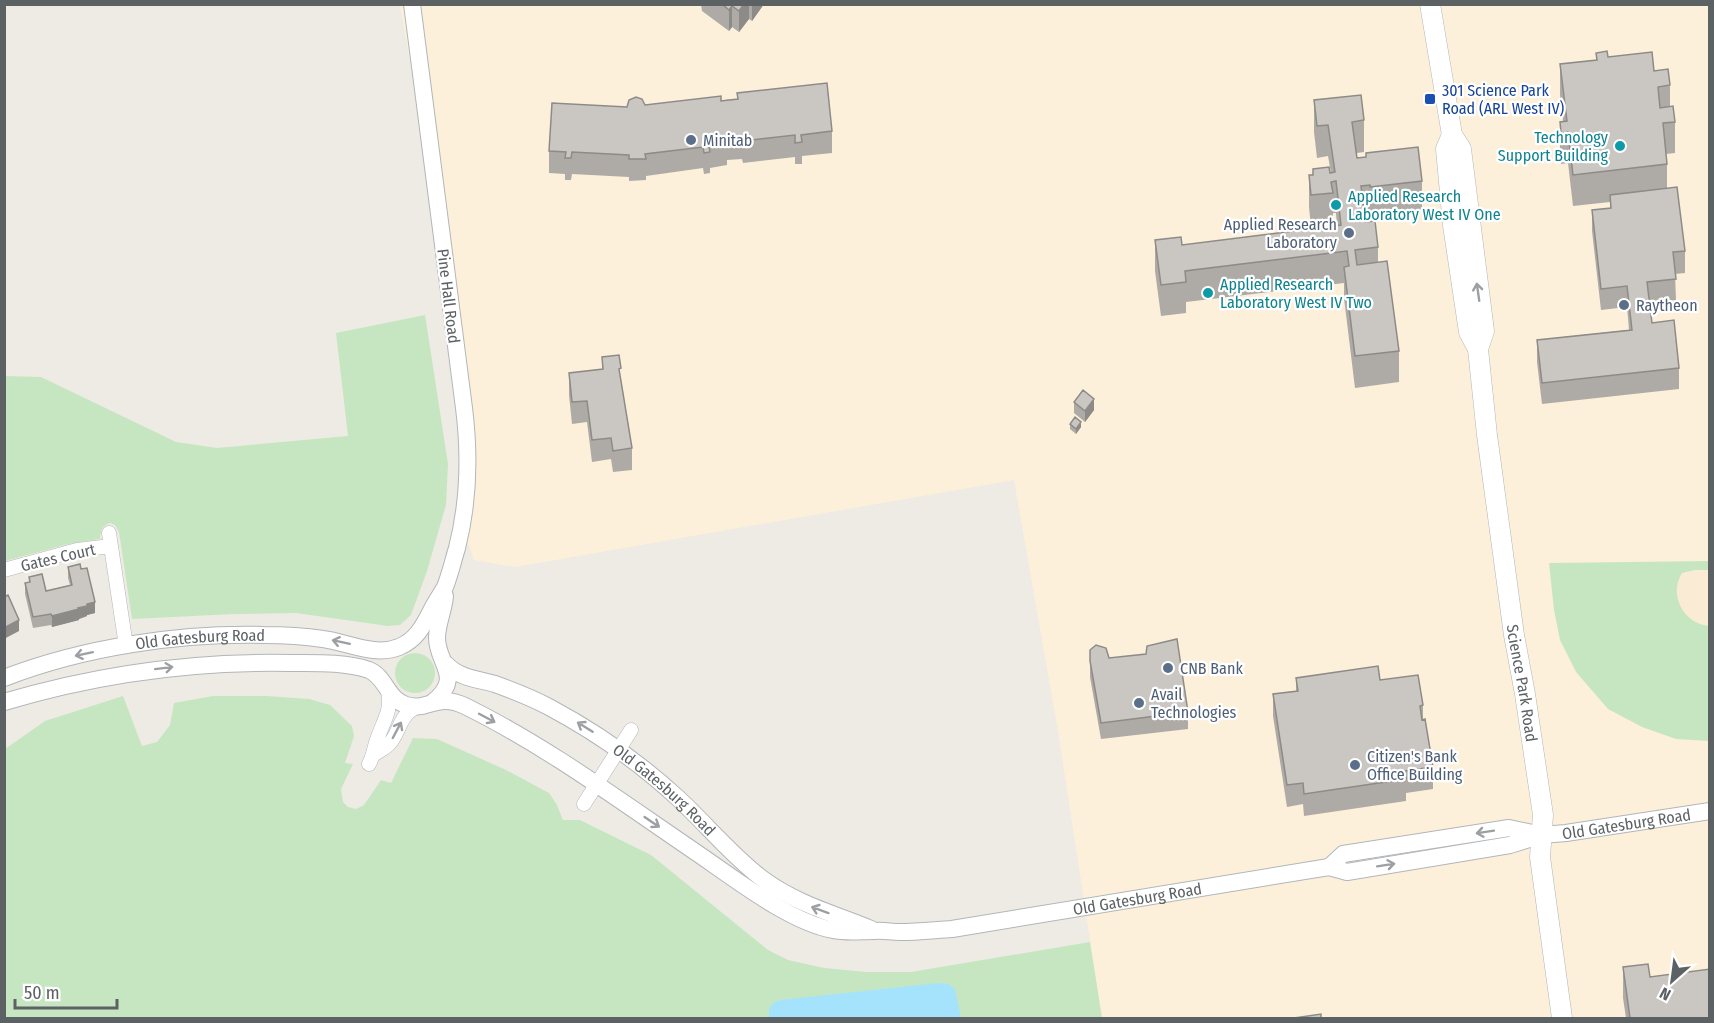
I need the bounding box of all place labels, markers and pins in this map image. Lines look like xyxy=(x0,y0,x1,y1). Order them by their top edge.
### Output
place label: 301 Science Park Road (ARL West IV) xyxy=(1442,81,1565,118)
marker: 301 Science Park Road (ARL West IV) xyxy=(1423,92,1437,106)
place label: Technology Support Building xyxy=(1498,128,1609,165)
place label: Minitab xyxy=(703,131,752,150)
marker: Minitab xyxy=(684,133,698,147)
marker: Technology Support Building xyxy=(1613,139,1627,153)
place label: Applied Research Laboratory West IV One xyxy=(1348,187,1501,224)
marker: Applied Research Laboratory West IV One xyxy=(1329,198,1343,212)
place label: Applied Research Laboratory xyxy=(1224,215,1338,252)
marker: Applied Research Laboratory xyxy=(1342,226,1356,240)
place label: Applied Research Laboratory West IV Two xyxy=(1220,275,1372,312)
marker: Applied Research Laboratory West IV Two xyxy=(1201,286,1215,300)
place label: Raytheon xyxy=(1636,296,1698,315)
marker: Raytheon xyxy=(1617,298,1631,312)
place label: CNB Bank xyxy=(1180,659,1243,678)
marker: CNB Bank xyxy=(1161,661,1175,675)
place label: Avail Technologies xyxy=(1151,685,1237,722)
marker: Avail Technologies xyxy=(1132,696,1146,710)
place label: Citizen's Bank Office Building xyxy=(1367,747,1463,784)
marker: Citizen's Bank Office Building xyxy=(1348,758,1362,772)

